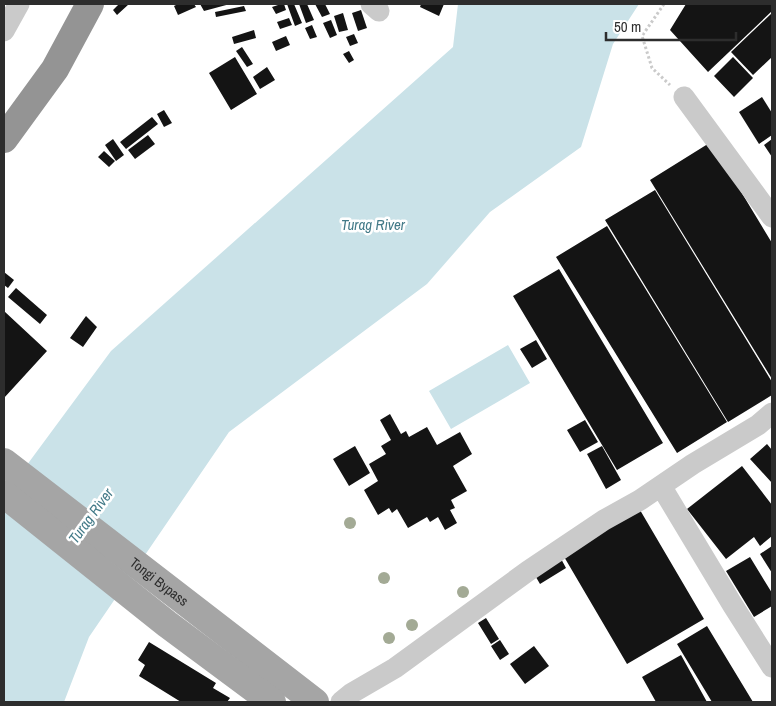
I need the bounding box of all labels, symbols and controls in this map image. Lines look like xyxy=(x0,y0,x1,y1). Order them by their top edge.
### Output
scale bar xyxy=(606,10,736,42)
text: 50 m xyxy=(614,16,641,37)
water label: Turag River xyxy=(341,214,406,235)
water label: Turag River xyxy=(63,483,118,548)
street label: Tongi Bypass xyxy=(126,554,192,610)

